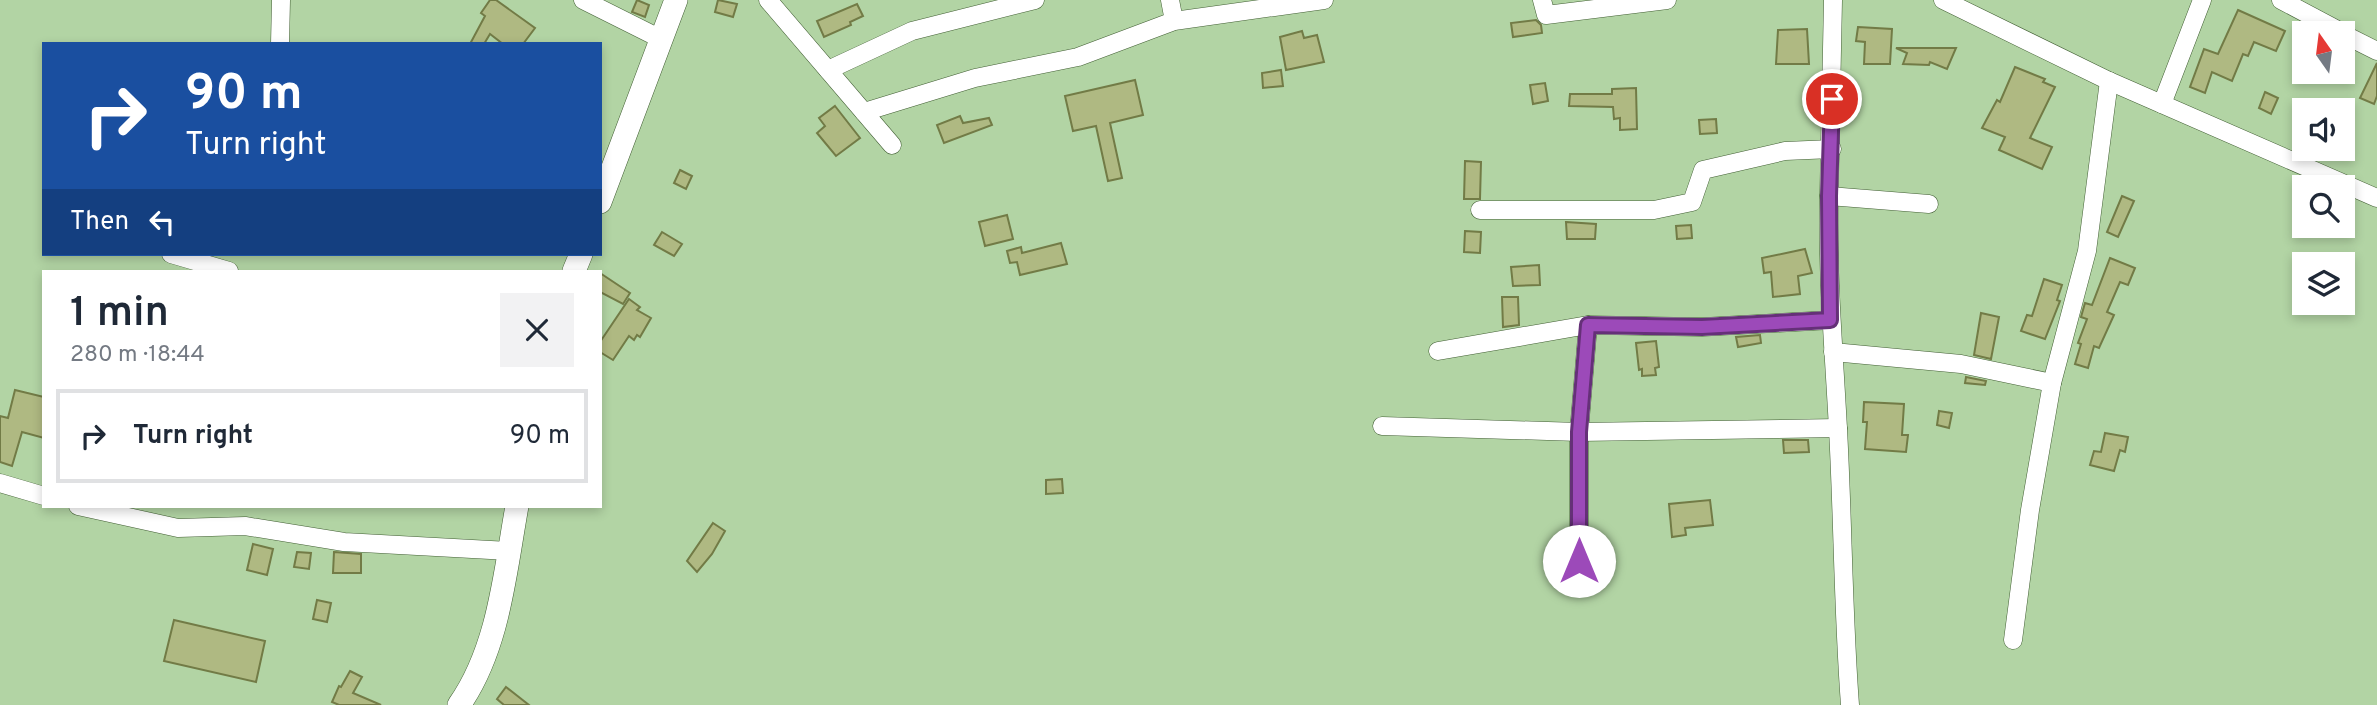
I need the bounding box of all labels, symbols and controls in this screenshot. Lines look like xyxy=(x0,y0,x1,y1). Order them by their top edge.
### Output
north arrow xyxy=(2292,21,2356,84)
map controls xyxy=(2292,21,2355,315)
text: 90 m xyxy=(185,65,303,127)
pin xyxy=(1802,69,1862,129)
icon: right xyxy=(70,70,161,161)
icon: arrive xyxy=(1813,80,1851,118)
button: sound xyxy=(2292,98,2355,161)
text: Turn right xyxy=(185,126,327,166)
button: search xyxy=(2292,175,2355,238)
icon: left xyxy=(143,203,181,241)
text: Then xyxy=(70,206,129,239)
button: layers xyxy=(2292,252,2355,315)
text: 1 min xyxy=(70,288,169,341)
button: close xyxy=(500,293,574,367)
text: 280 m · 18:44 xyxy=(70,341,205,370)
icon: right xyxy=(74,417,112,455)
text: Turn right xyxy=(133,420,253,453)
text: 90 m xyxy=(510,420,570,453)
position arrow xyxy=(1542,524,1616,598)

